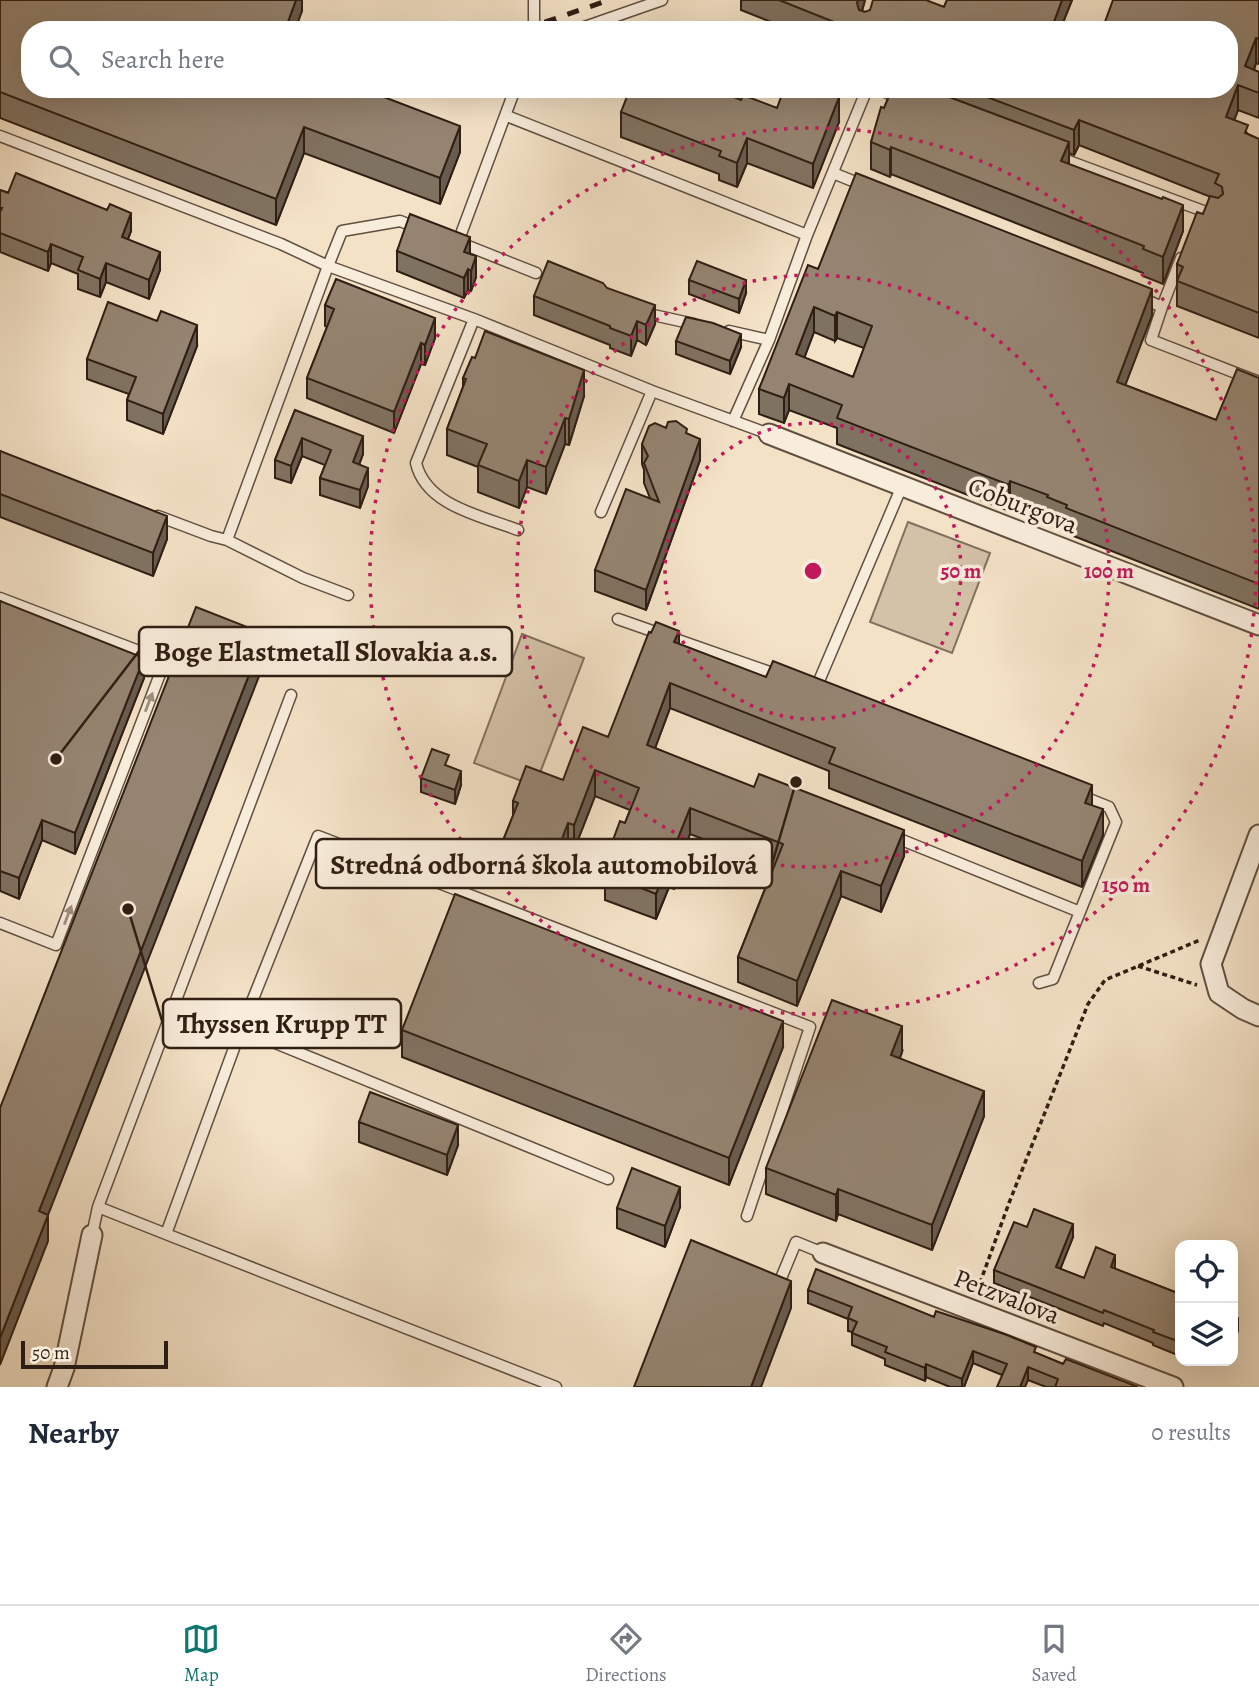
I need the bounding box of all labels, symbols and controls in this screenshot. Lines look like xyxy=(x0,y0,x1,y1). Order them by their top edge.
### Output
search box xyxy=(21,21,1238,98)
icon: search xyxy=(45,41,83,79)
text: Search here xyxy=(101,42,225,77)
street label: Coburgova xyxy=(963,469,1083,542)
text: 50 m xyxy=(941,557,982,585)
text: 100 m xyxy=(1084,557,1134,585)
centre of rings xyxy=(801,559,825,583)
callout: Boge Elastmetall Slovakia a.s. xyxy=(139,627,512,676)
text: Boge Elastmetall Slovakia a.s. xyxy=(154,633,498,671)
one-way arrow xyxy=(144,692,155,713)
callout: Stredná odborná škola automobilová xyxy=(316,839,772,888)
text: Stredná odborná škola automobilová xyxy=(330,846,758,884)
text: 150 m xyxy=(1102,871,1151,899)
one-way arrow xyxy=(62,904,73,925)
callout: Thyssen Krupp TT xyxy=(163,999,401,1048)
text: Thyssen Krupp TT xyxy=(177,1005,387,1043)
map controls xyxy=(1175,1240,1238,1366)
button: locate xyxy=(1175,1240,1238,1303)
street label: Petzvalova xyxy=(949,1260,1065,1333)
button: layers xyxy=(1175,1303,1238,1366)
scale bar xyxy=(21,1338,168,1370)
text: 50 m xyxy=(32,1340,70,1366)
text: Nearby xyxy=(28,1413,119,1453)
text: 0 results xyxy=(1151,1417,1231,1448)
tab: Map xyxy=(182,1620,220,1688)
tab: Directions xyxy=(585,1620,667,1688)
tab: Saved xyxy=(1032,1620,1077,1688)

